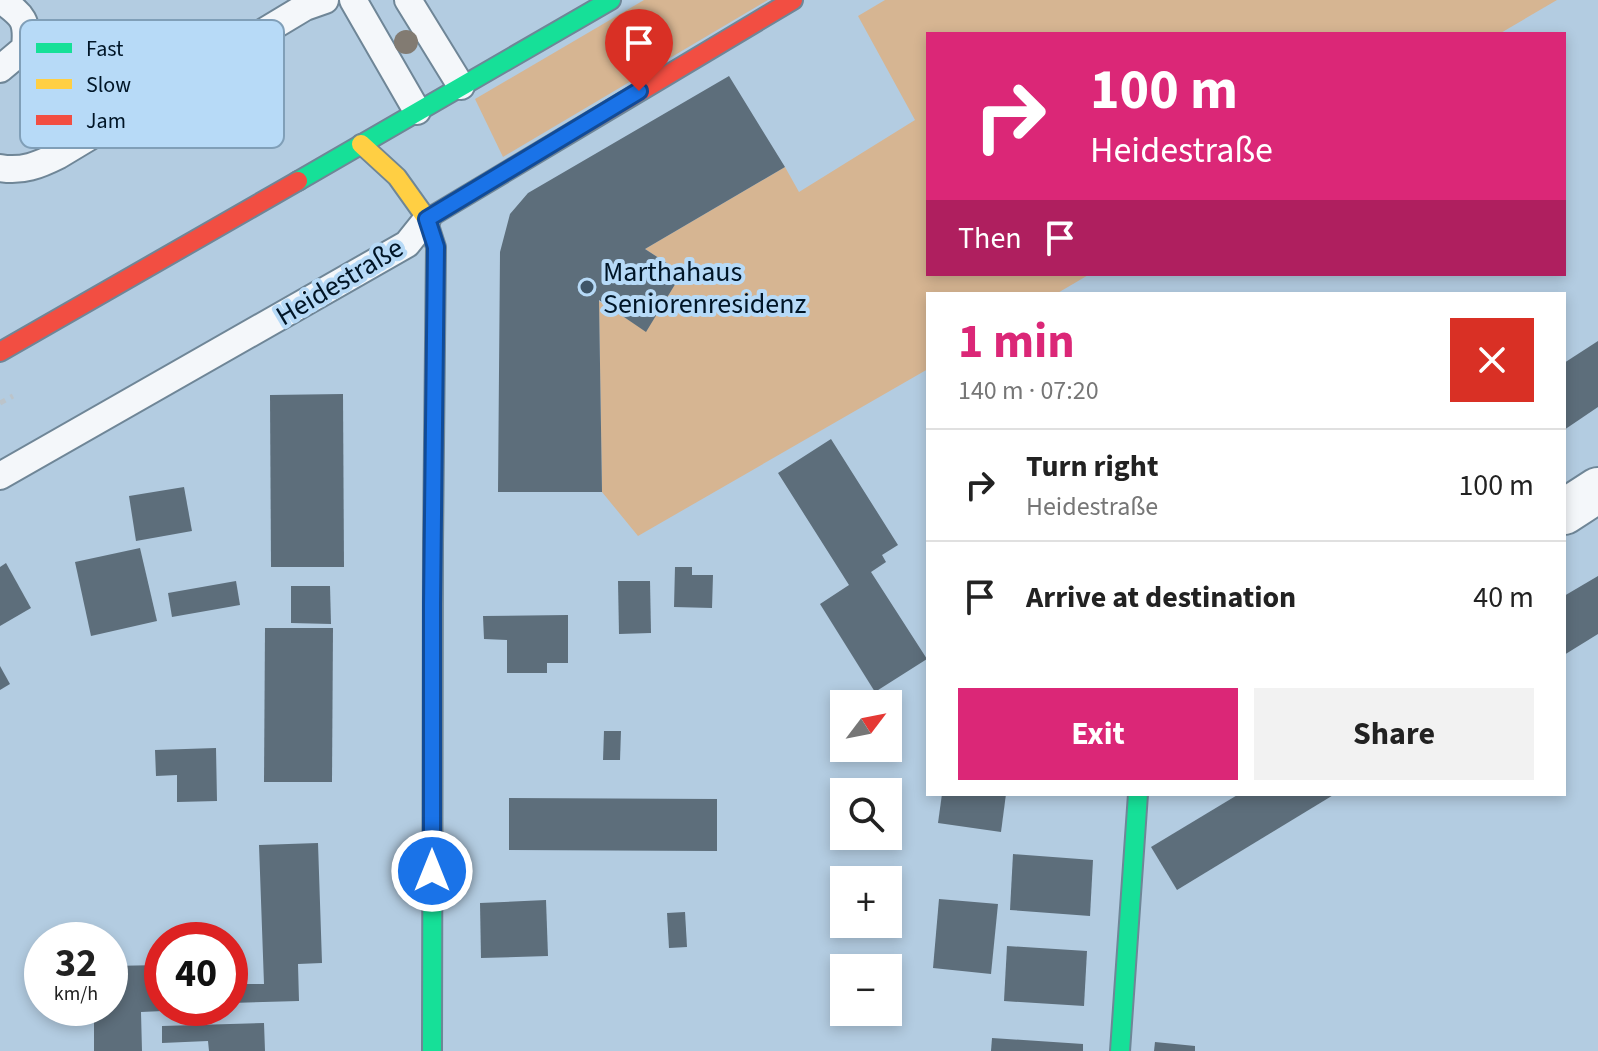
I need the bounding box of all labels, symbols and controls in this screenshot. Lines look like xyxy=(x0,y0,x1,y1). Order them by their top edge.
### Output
pin xyxy=(605,9,673,91)
legend xyxy=(20,20,284,148)
icon: arrive xyxy=(617,21,661,65)
text: Fast xyxy=(86,33,124,65)
text: 100 m xyxy=(1090,51,1238,130)
icon: right xyxy=(958,64,1062,168)
text: Slow xyxy=(86,69,131,101)
text: Jam xyxy=(86,105,126,137)
text: Heidestraße xyxy=(1090,125,1273,176)
icon: arrive xyxy=(1038,216,1082,260)
text: Then xyxy=(958,217,1022,260)
street label: Heidestraße xyxy=(268,228,411,336)
place label: Marthahaus Seniorenresidenz xyxy=(603,252,807,324)
marker: Marthahaus Seniorenresidenz xyxy=(578,278,596,296)
text: 1 min xyxy=(958,308,1075,376)
button: close xyxy=(1450,318,1534,402)
text: 140 m · 07:20 xyxy=(958,372,1099,409)
text: Turn right xyxy=(1026,445,1158,488)
icon: right xyxy=(958,463,1002,507)
text: 100 m xyxy=(1458,464,1534,507)
text: Heidestraße xyxy=(1026,488,1158,525)
icon: arrive xyxy=(958,575,1002,619)
text: Arrive at destination xyxy=(1026,576,1296,619)
text: 40 m xyxy=(1473,576,1534,619)
button: Exit xyxy=(958,688,1238,780)
button: Share xyxy=(1254,688,1534,780)
north arrow xyxy=(830,690,902,762)
map controls xyxy=(830,690,902,1026)
button: search xyxy=(830,778,902,850)
position arrow xyxy=(390,829,474,913)
button: + xyxy=(830,866,902,938)
speed limit sign: 40 xyxy=(144,922,248,1026)
text: 32 xyxy=(55,935,97,992)
button: − xyxy=(830,954,902,1026)
text: km/h xyxy=(54,980,98,1008)

